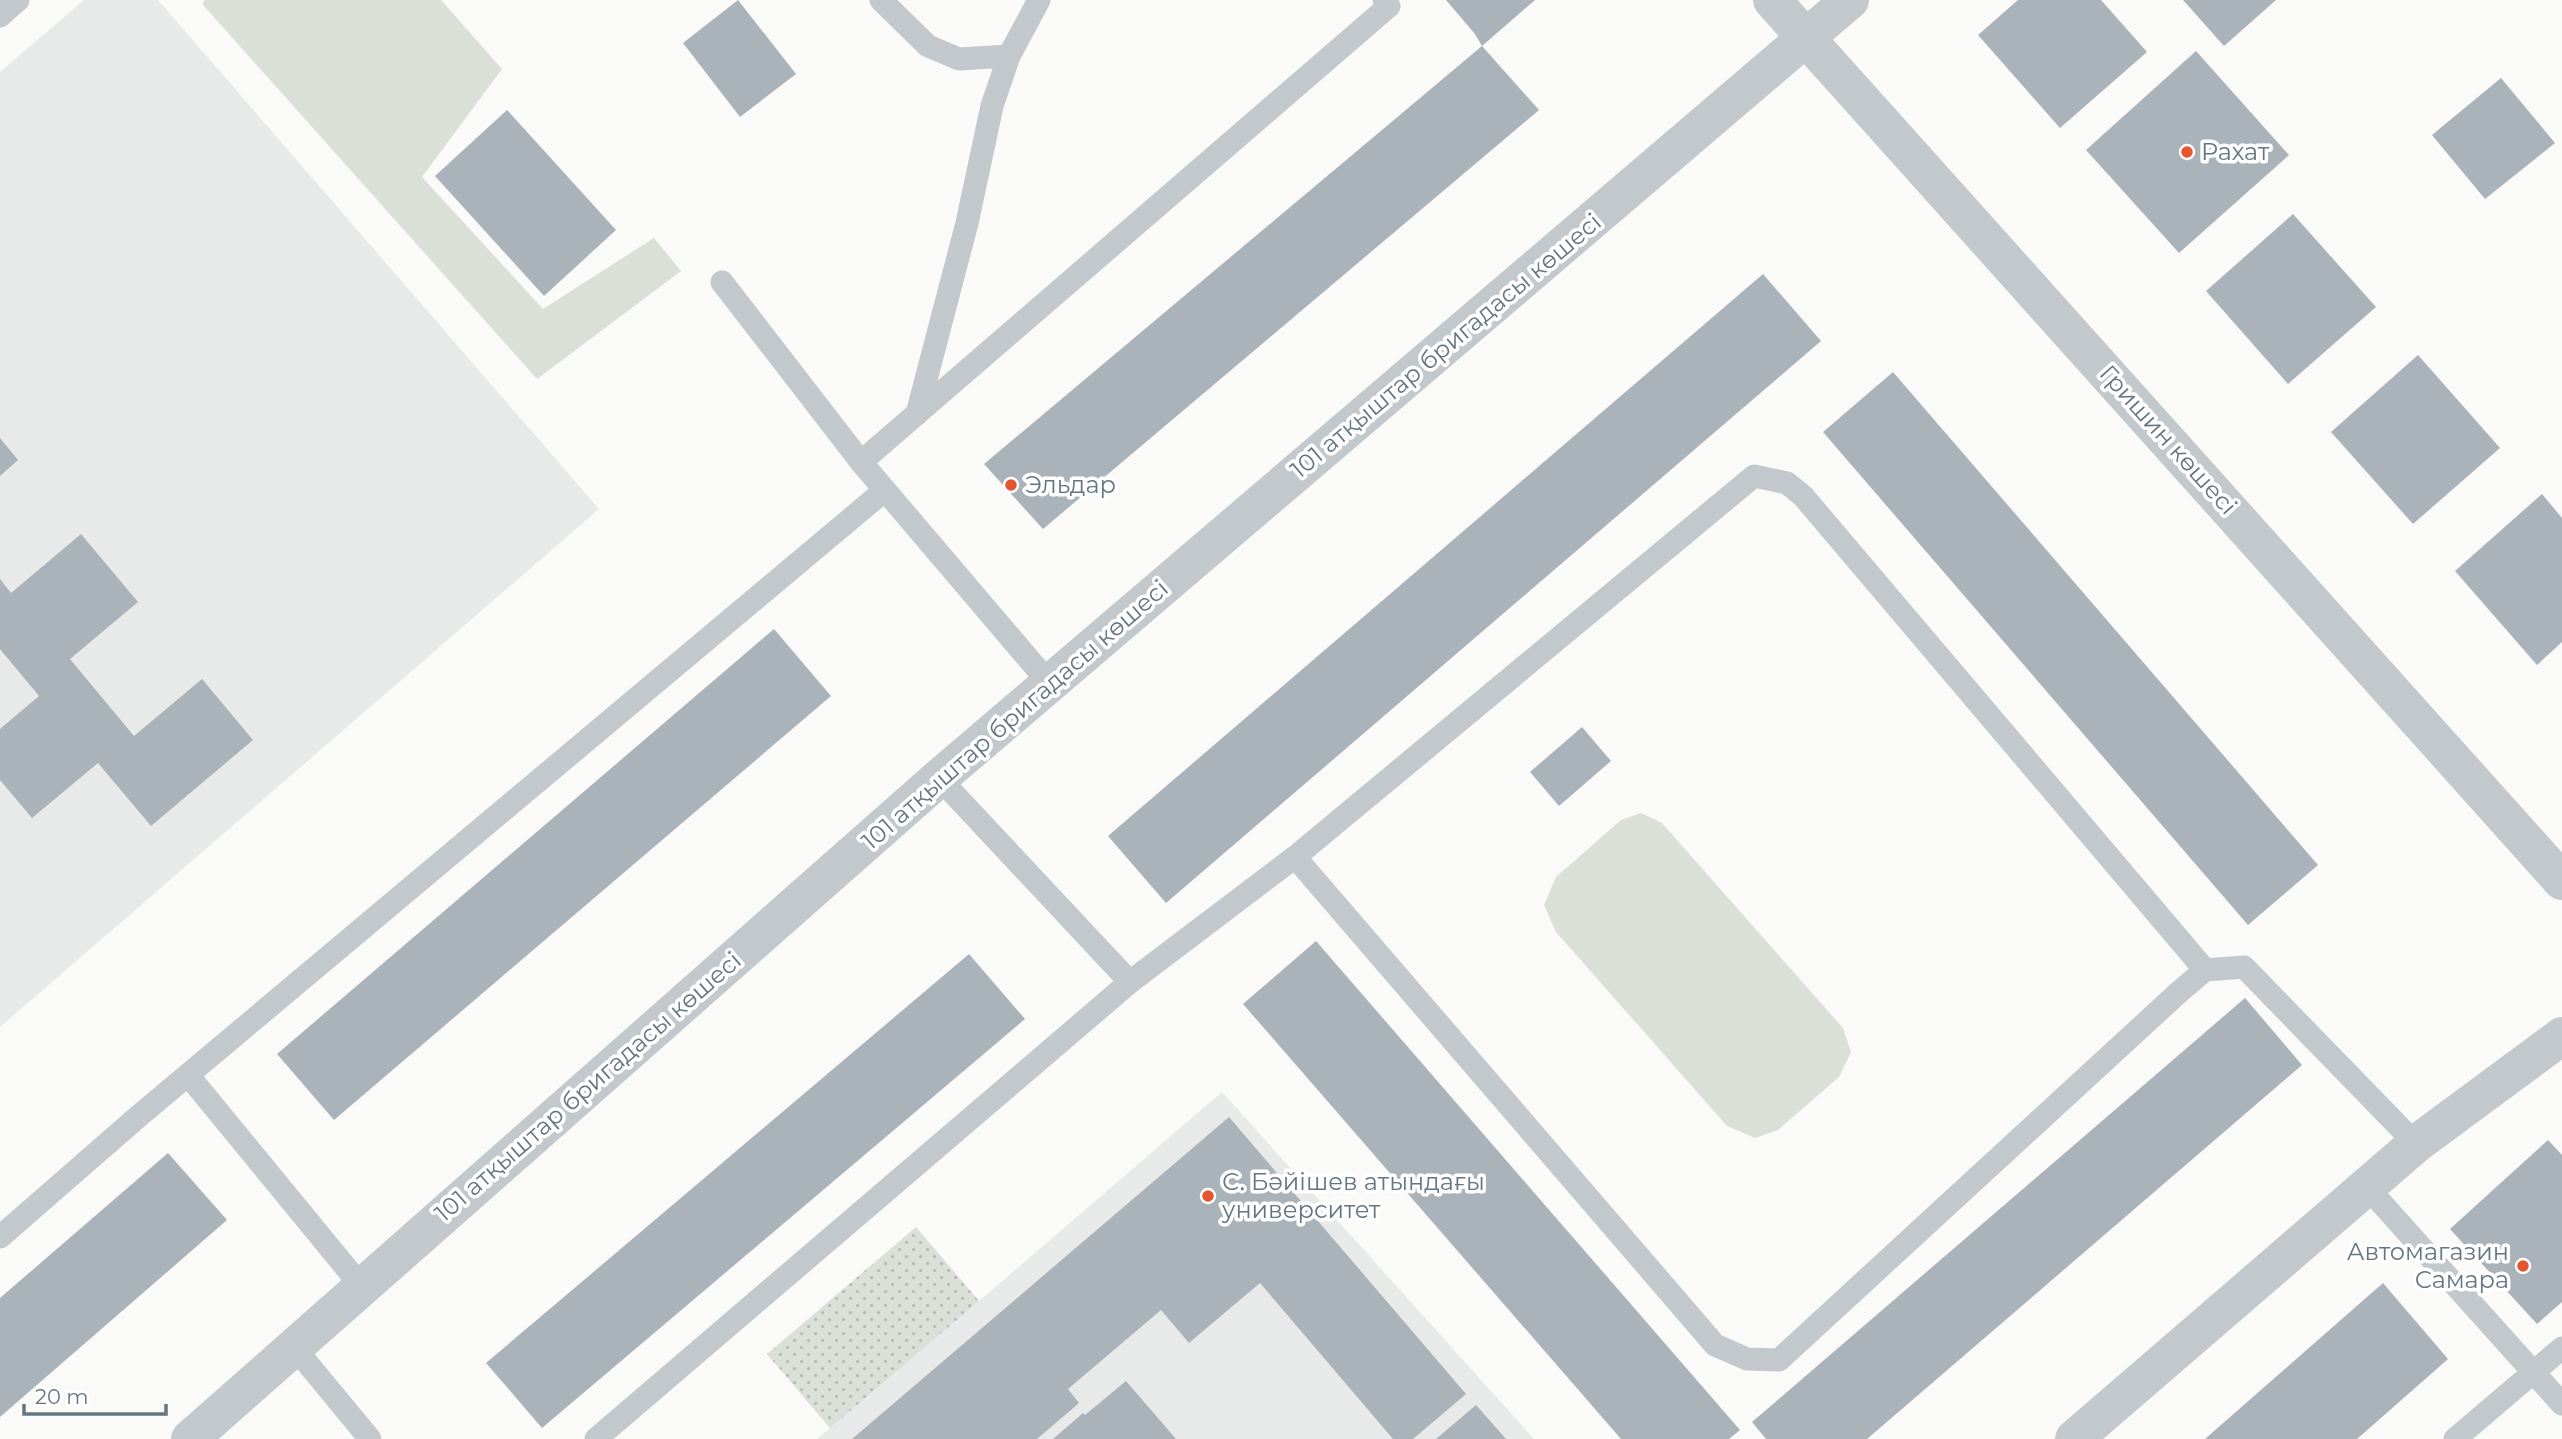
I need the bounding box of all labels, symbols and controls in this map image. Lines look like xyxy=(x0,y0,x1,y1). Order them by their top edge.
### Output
place label: Рахат xyxy=(2201,137,2270,166)
marker: Рахат xyxy=(2179,144,2195,160)
street label: 101 атқыштар бригадасы көшесі xyxy=(1285,207,1607,484)
street label: Гришин көшесі xyxy=(2094,359,2243,520)
place label: Эльдар xyxy=(1025,470,1116,499)
marker: Эльдар xyxy=(1003,477,1019,493)
street label: 101 атқыштар бригадасы көшесі xyxy=(856,574,1174,856)
street label: 101 атқыштар бригадасы көшесі xyxy=(429,946,747,1228)
place label: С. Бәйішев атындағы университет xyxy=(1221,1167,1485,1224)
marker: С. Бәйішев атындағы университет xyxy=(1200,1188,1216,1204)
place label: Автомагазин Самара xyxy=(2347,1237,2509,1294)
marker: Автомагазин Самара xyxy=(2515,1258,2531,1274)
scale bar xyxy=(24,1372,166,1416)
text: 20 m xyxy=(35,1384,89,1409)

